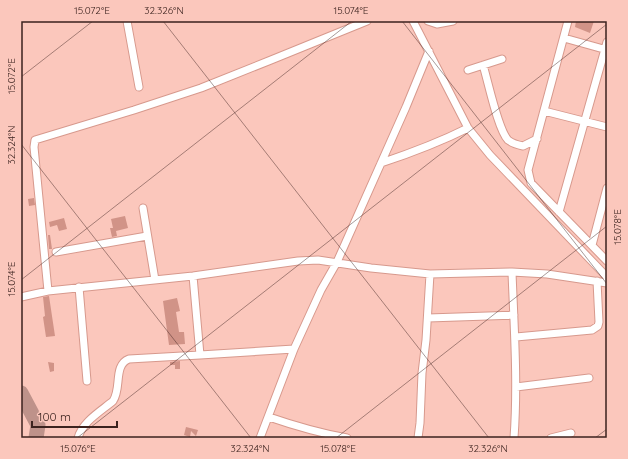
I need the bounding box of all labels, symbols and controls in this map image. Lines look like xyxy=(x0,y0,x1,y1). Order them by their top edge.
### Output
text: 15.072°E xyxy=(74,4,110,17)
text: 32.326°N xyxy=(144,4,184,17)
text: 15.074°E xyxy=(333,4,369,17)
text: 15.072°E xyxy=(5,58,18,94)
text: 32.324°N xyxy=(5,125,18,165)
text: 15.078°E xyxy=(611,209,624,245)
text: 15.074°E xyxy=(5,261,18,297)
scale bar xyxy=(32,403,117,429)
text: 100 m xyxy=(38,409,71,424)
text: 15.076°E xyxy=(60,442,96,455)
text: 32.324°N xyxy=(230,442,270,455)
text: 15.078°E xyxy=(320,442,356,455)
text: 32.326°N xyxy=(468,442,508,455)

